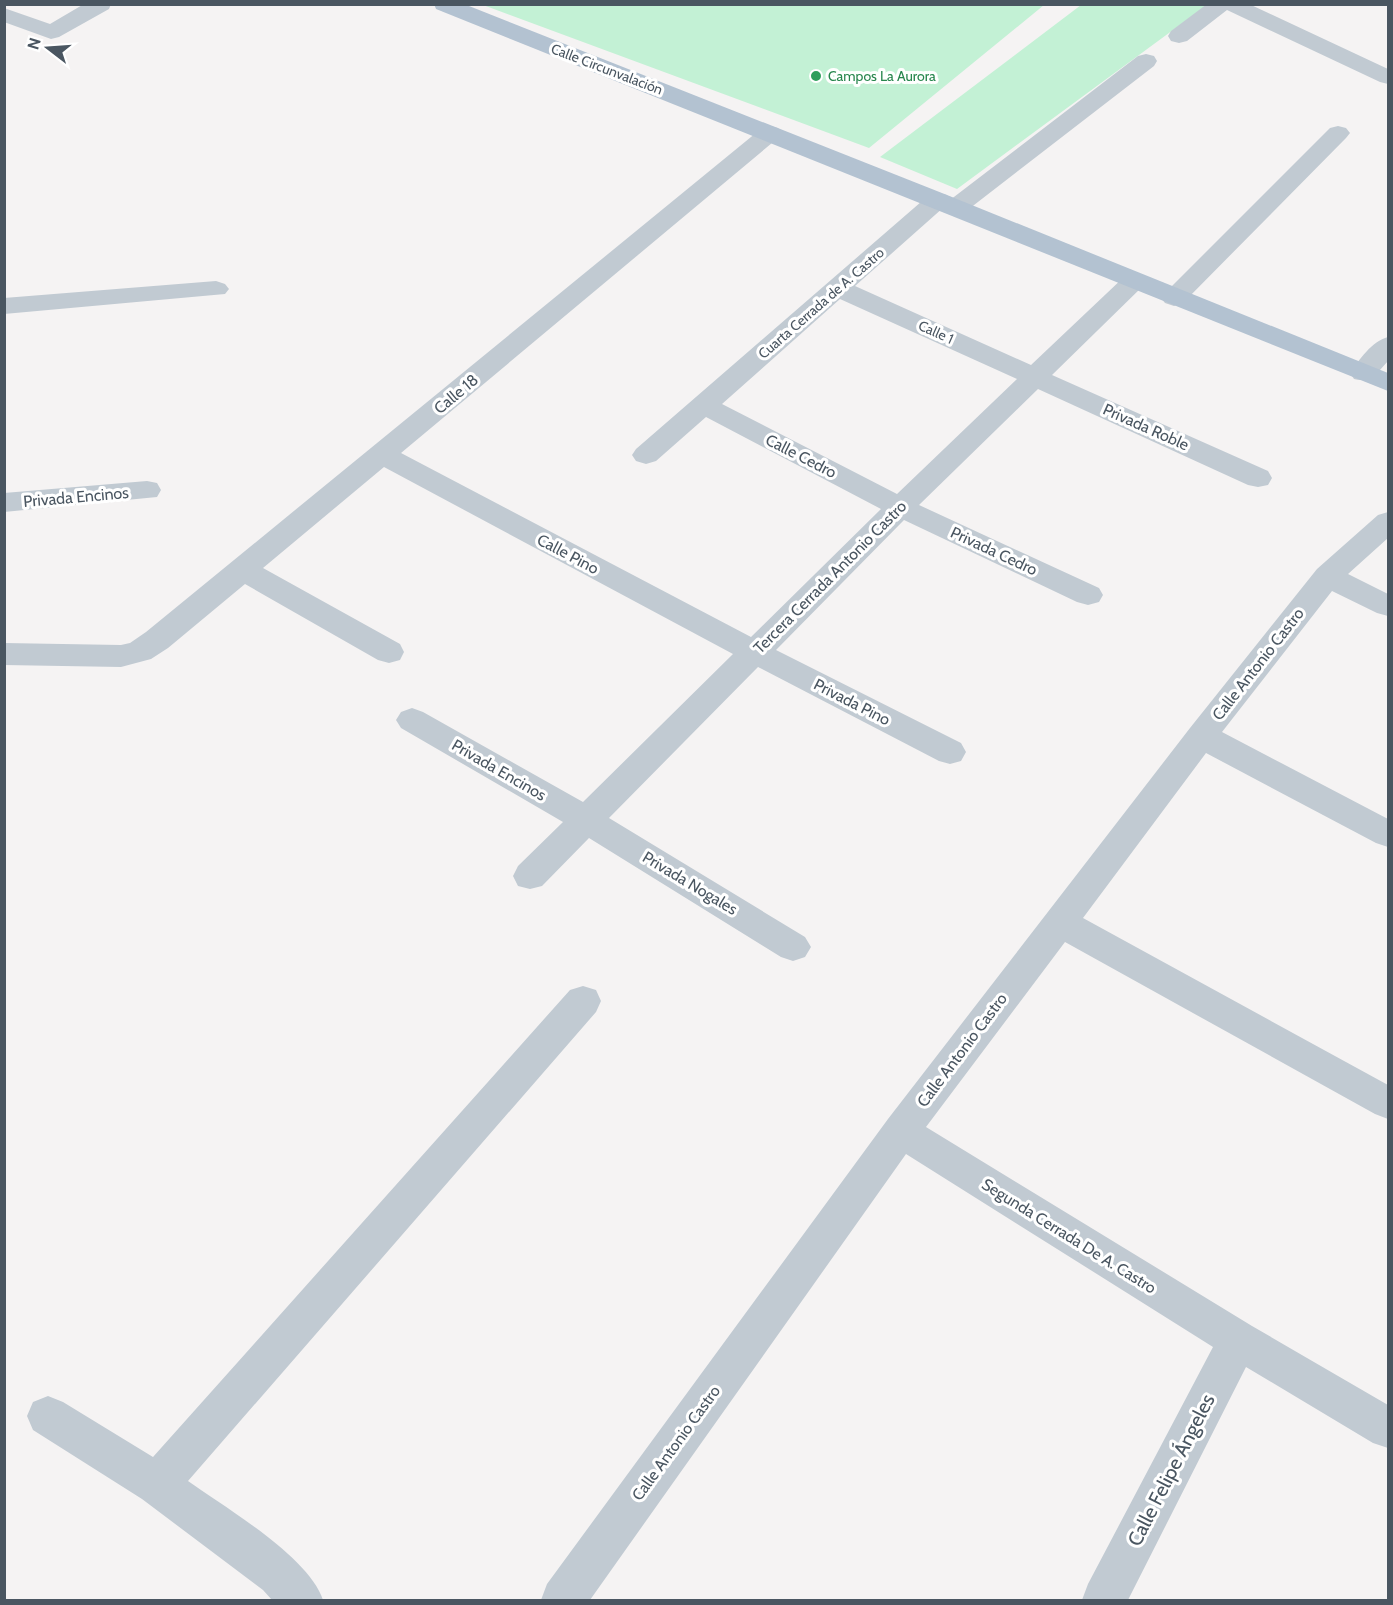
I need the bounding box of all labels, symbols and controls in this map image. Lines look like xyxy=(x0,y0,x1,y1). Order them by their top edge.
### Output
north arrow xyxy=(18,18,78,78)
text: N xyxy=(23,36,45,52)
street label: Calle Circunvalación xyxy=(549,39,666,99)
place label: Campos La Aurora xyxy=(828,67,936,85)
marker: Campos La Aurora xyxy=(809,69,823,83)
street label: Cuarta Cerrada de A. Castro xyxy=(754,243,888,363)
street label: Calle 1 xyxy=(916,316,956,348)
street label: Calle 18 xyxy=(430,370,482,418)
street label: Privada Roble xyxy=(1100,400,1192,454)
street label: Calle Cedro xyxy=(762,430,840,482)
street label: Privada Encinos xyxy=(22,483,130,511)
street label: Tercera Cerrada Antonio Castro xyxy=(750,497,910,657)
street label: Privada Cedro xyxy=(948,523,1041,579)
street label: Calle Pino xyxy=(534,530,602,578)
street label: Calle Antonio Castro xyxy=(1208,604,1308,724)
street label: Privada Pino xyxy=(811,675,894,729)
street label: Privada Encinos xyxy=(448,735,550,805)
street label: Privada Nogales xyxy=(639,847,741,919)
street label: Calle Antonio Castro xyxy=(913,989,1011,1111)
street label: Segunda Cerrada De A. Castro xyxy=(978,1174,1160,1298)
street label: Calle Antonio Castro xyxy=(628,1382,724,1504)
street label: Calle Felipe Ángeles xyxy=(1122,1390,1220,1550)

